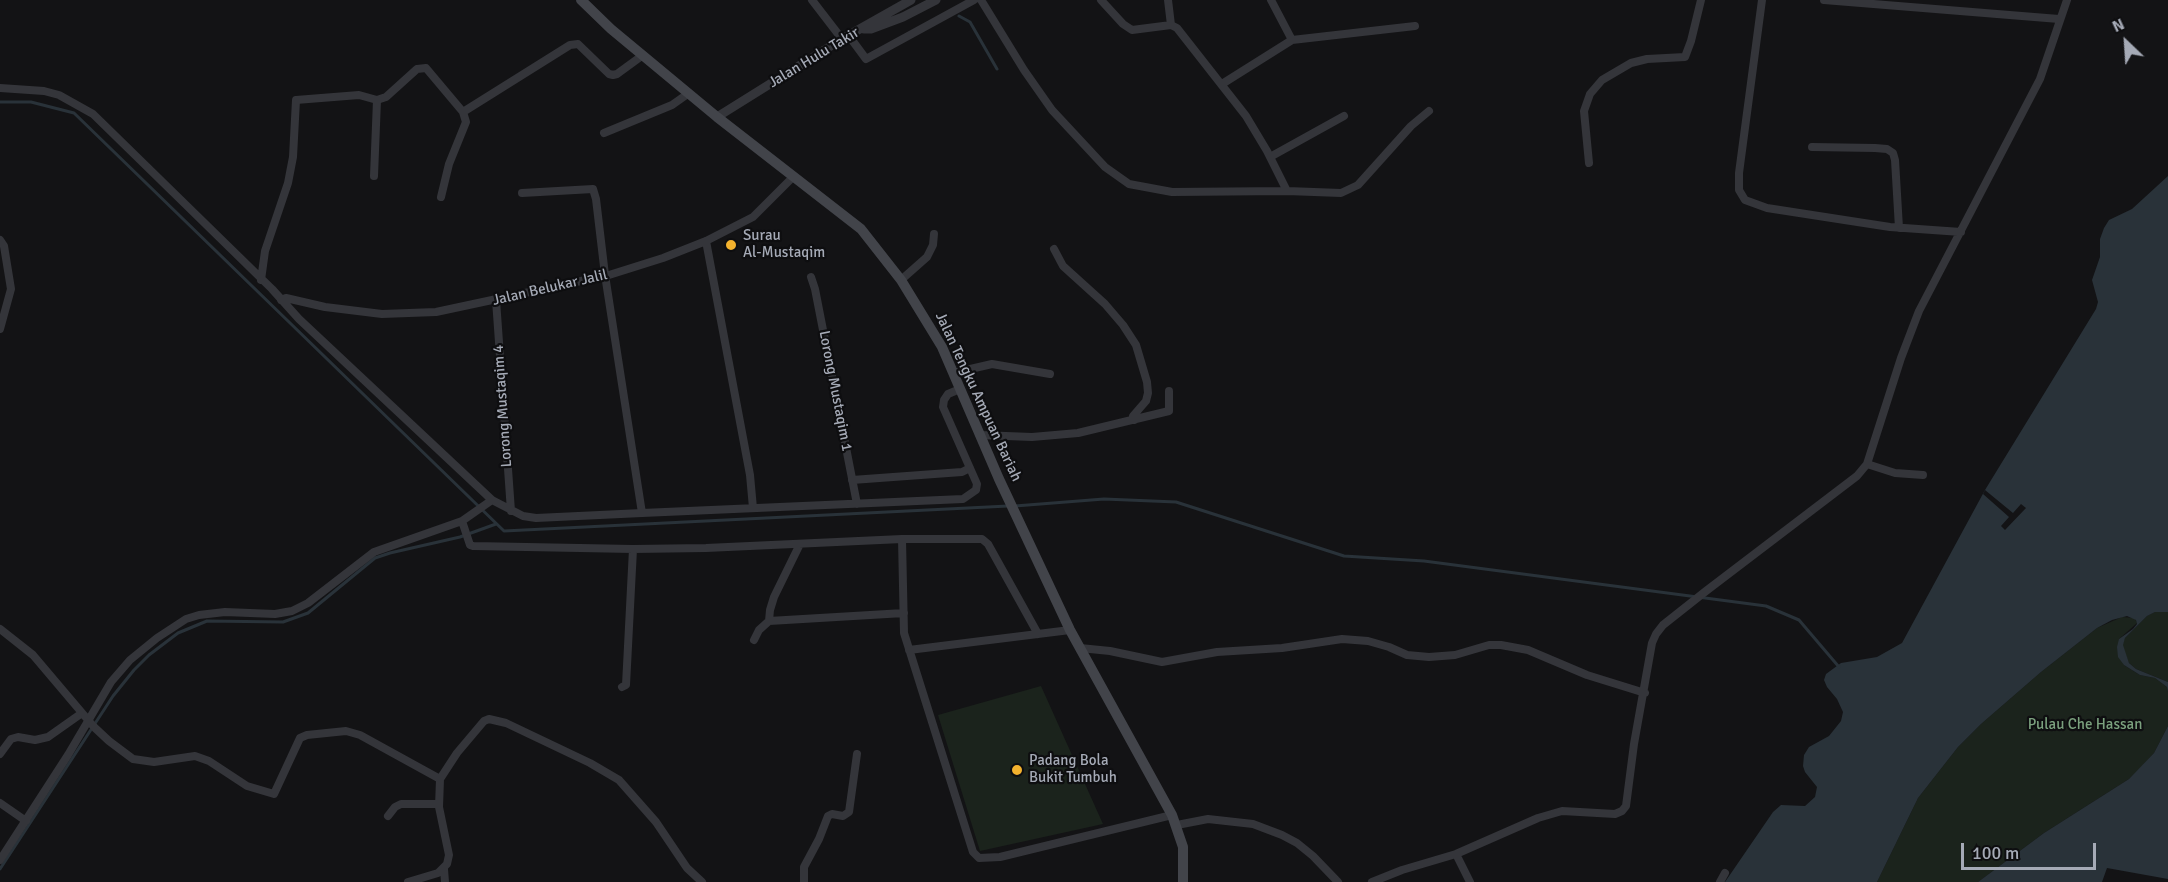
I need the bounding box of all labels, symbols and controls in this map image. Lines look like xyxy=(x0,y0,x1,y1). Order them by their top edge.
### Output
north arrow xyxy=(2096,12,2156,72)
text: N xyxy=(2109,14,2128,37)
street label: Jalan Hulu Takir xyxy=(765,24,863,92)
place label: Surau Al-Mustaqim xyxy=(743,227,825,262)
marker: Surau Al-Mustaqim xyxy=(724,238,738,252)
street label: Jalan Belukar Jalil xyxy=(491,266,609,310)
street label: Jalan Tengku Ampuan Bariah xyxy=(931,310,1025,484)
street label: Lorong Mustaqim 1 xyxy=(814,329,856,453)
street label: Lorong Mustaqim 4 xyxy=(490,344,516,468)
park label: Pulau Che Hassan xyxy=(2028,716,2142,734)
place label: Padang Bola Bukit Tumbuh xyxy=(1029,752,1117,787)
marker: Padang Bola Bukit Tumbuh xyxy=(1010,763,1024,777)
scale bar xyxy=(1964,831,2099,869)
text: 100 m xyxy=(1972,842,2019,864)

